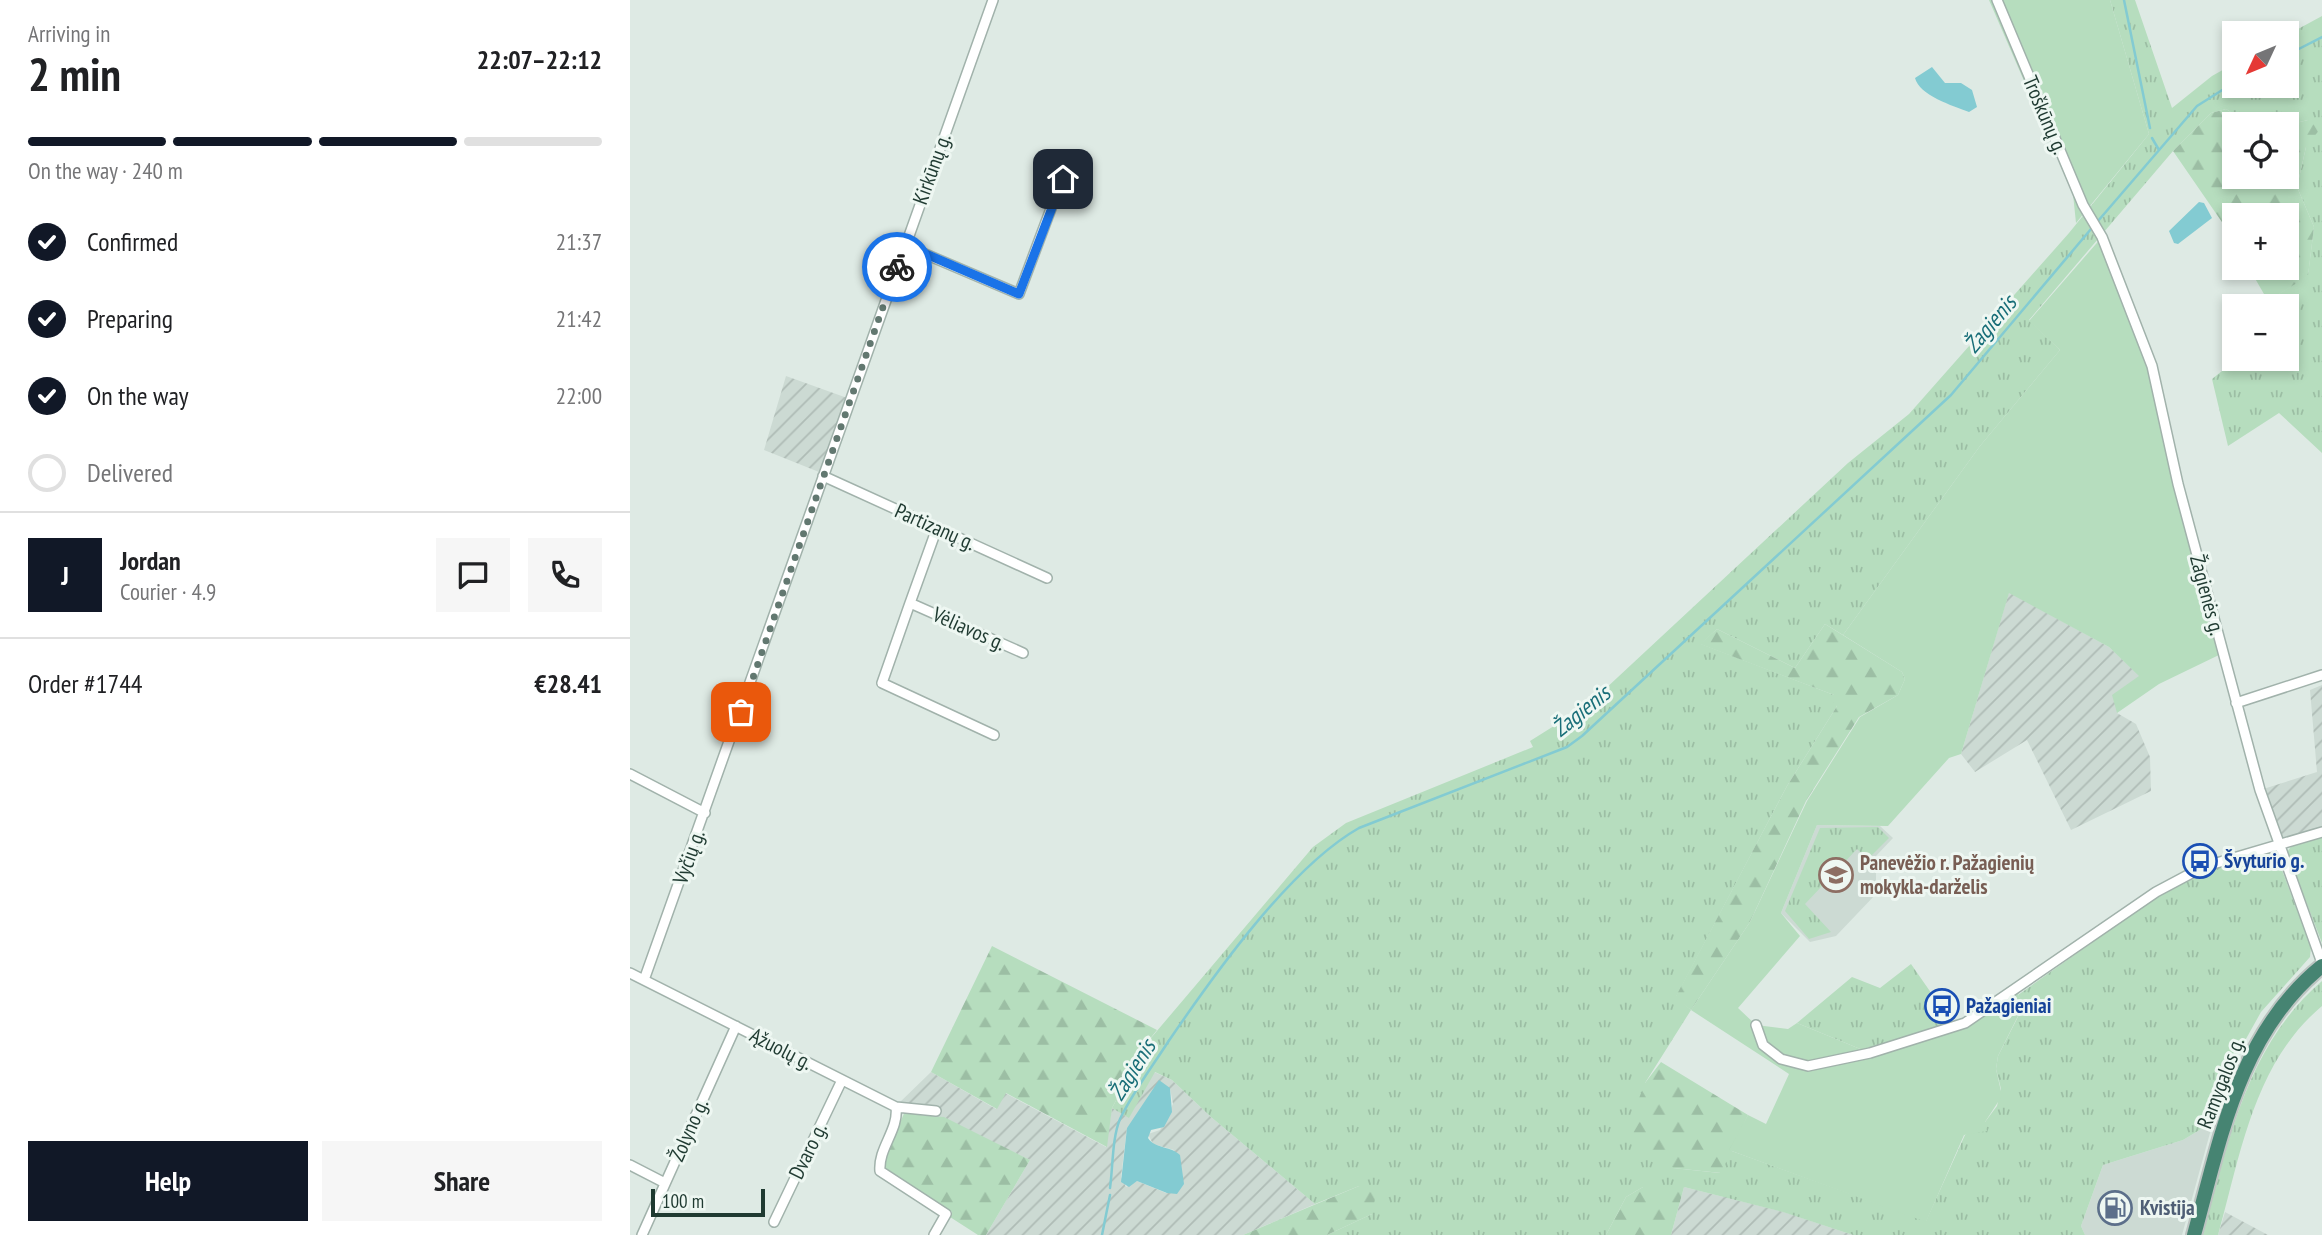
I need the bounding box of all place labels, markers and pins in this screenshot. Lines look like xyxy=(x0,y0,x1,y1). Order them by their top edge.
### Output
pin xyxy=(1033,149,1093,209)
pin xyxy=(711,682,771,742)
bus stop icon: Švyturio g. xyxy=(2181,842,2219,880)
place label: Švyturio g. xyxy=(2224,847,2304,874)
place label: Panevėžio r. Pažagienių mokykla-darželis xyxy=(1860,849,2035,900)
school or university icon: Panevėžio r. Pažagienių mokykla-darželis xyxy=(1817,856,1855,894)
bus stop icon: Pažagieniai xyxy=(1923,987,1961,1025)
place label: Pažagieniai xyxy=(1966,992,2051,1019)
fuel station icon: Kvistija xyxy=(2096,1189,2134,1227)
place label: Kvistija xyxy=(2140,1194,2195,1221)

